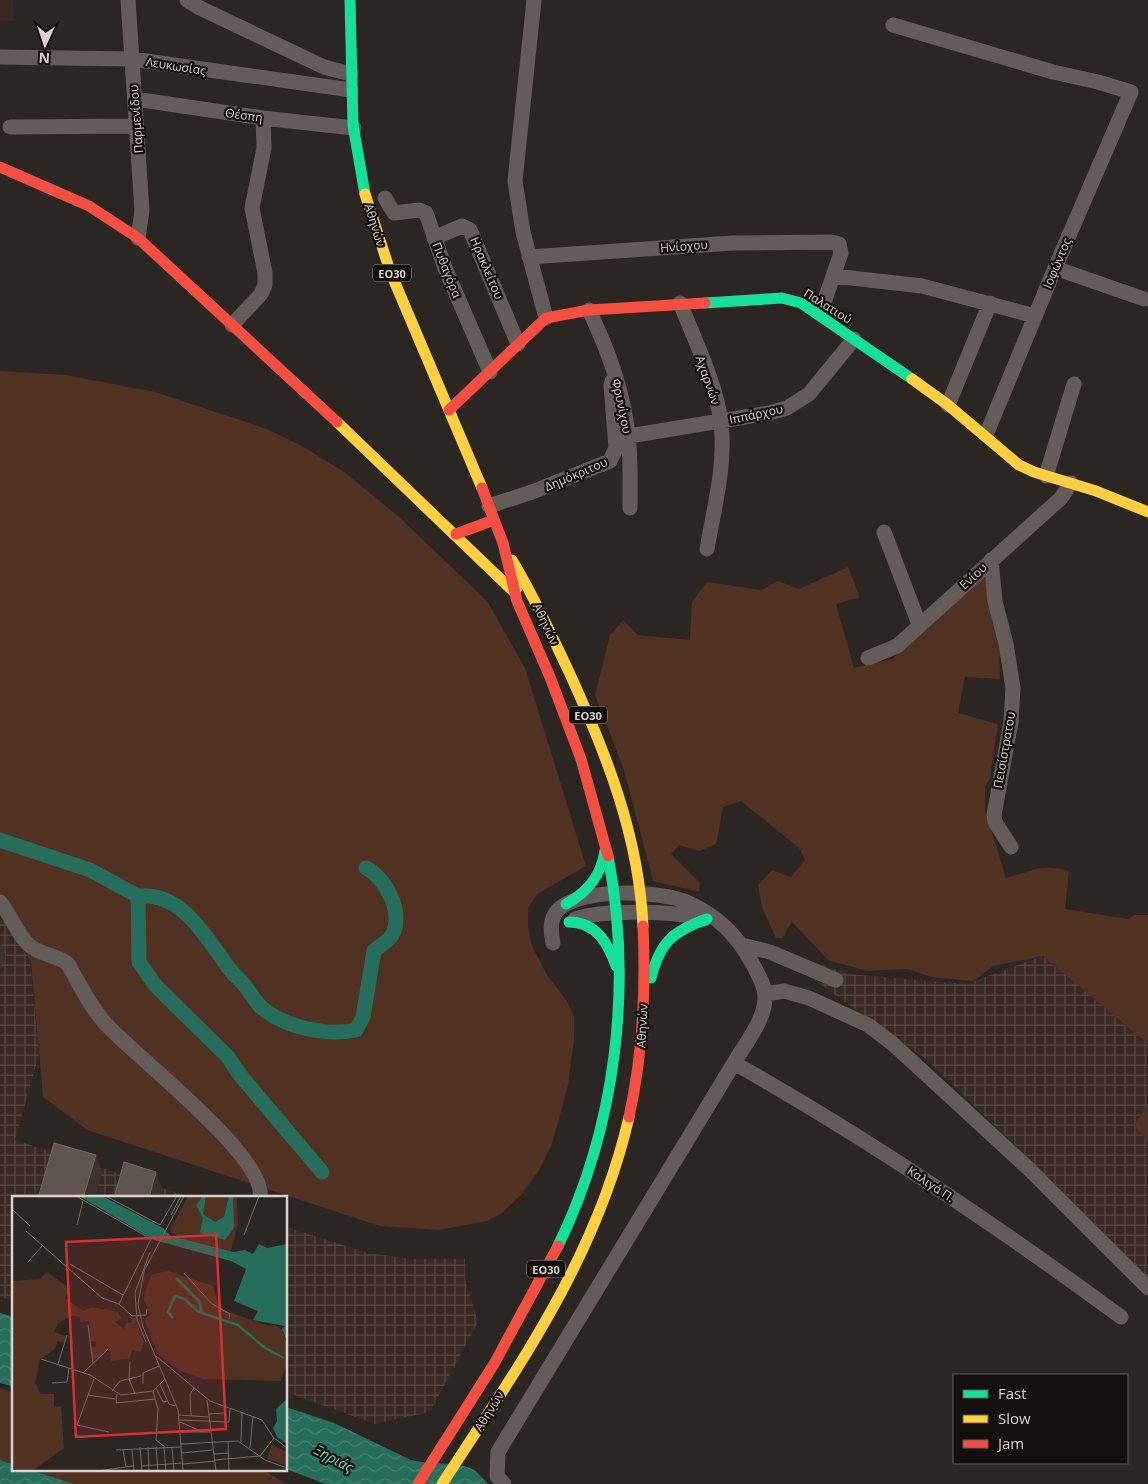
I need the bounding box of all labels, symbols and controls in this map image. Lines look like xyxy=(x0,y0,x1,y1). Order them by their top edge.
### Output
north arrow xyxy=(20,20,70,70)
text: N xyxy=(38,49,50,68)
street label: Λευκωσίας xyxy=(145,53,207,79)
street label: Παρμενίδου xyxy=(125,84,147,154)
street label: Θέσπη xyxy=(224,104,264,126)
street label: Αθηνών xyxy=(360,201,390,249)
street label: Ηρακλείτου xyxy=(466,234,508,302)
street label: Ιοφώντος xyxy=(1039,235,1075,291)
street label: Ηνίοχου xyxy=(660,236,708,256)
street label: Πυθαγόρα xyxy=(428,240,466,301)
road number: ΕΟ30 xyxy=(373,264,411,282)
street label: Παλατιού xyxy=(801,284,855,328)
street label: Αχαρνών xyxy=(692,353,724,407)
street label: Φρυνίχου xyxy=(608,377,636,435)
street label: Ιππάρχου xyxy=(728,400,784,428)
street label: Δημόκριτου xyxy=(542,453,610,495)
street label: Ενίου xyxy=(956,559,990,593)
street label: Αθηνών xyxy=(529,600,563,648)
road number: ΕΟ30 xyxy=(569,706,607,724)
street label: Πεισίστρατου xyxy=(989,710,1019,790)
street label: Αθηνών xyxy=(632,1003,652,1049)
street label: Καλιγά Π. xyxy=(904,1162,958,1206)
inset map xyxy=(12,1196,288,1472)
road number: ΕΟ30 xyxy=(527,1260,565,1278)
legend xyxy=(953,1374,1128,1464)
text: Fast xyxy=(998,1383,1027,1403)
street label: Αθηνών xyxy=(470,1388,508,1434)
text: Slow xyxy=(998,1408,1031,1428)
text: Jam xyxy=(996,1433,1024,1453)
water label: Ξηριάς xyxy=(310,1439,358,1477)

